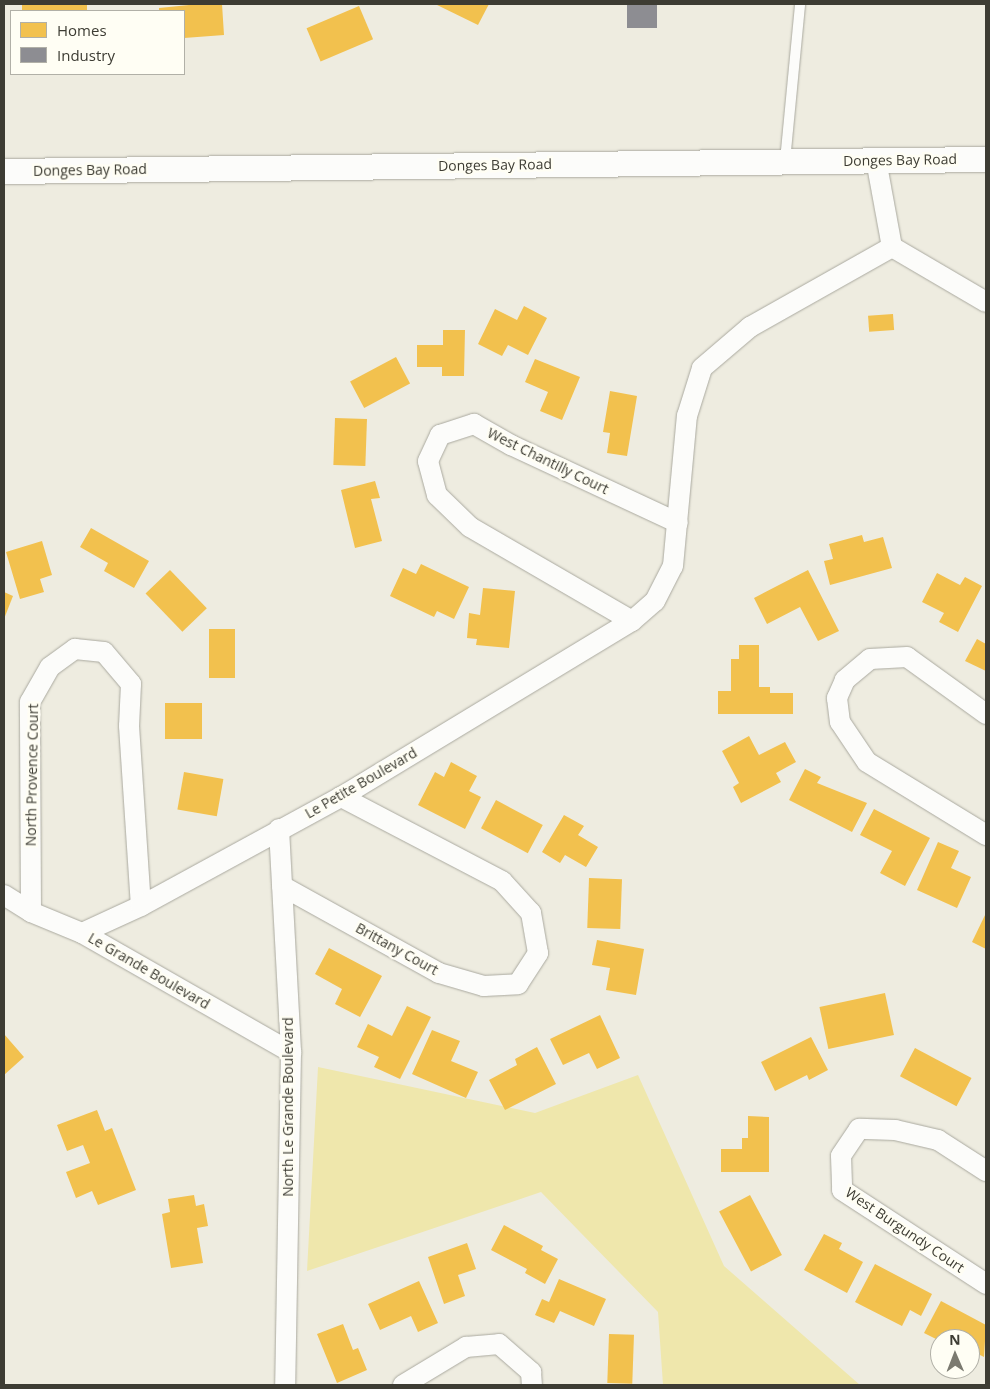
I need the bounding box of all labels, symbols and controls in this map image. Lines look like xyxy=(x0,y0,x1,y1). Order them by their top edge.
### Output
legend xyxy=(10,10,185,75)
text: Homes xyxy=(57,20,107,40)
text: Industry xyxy=(57,45,115,65)
street label: Donges Bay Road xyxy=(843,151,957,169)
street label: Donges Bay Road xyxy=(438,156,552,174)
street label: Donges Bay Road xyxy=(33,161,147,179)
street label: West Chantilly Court xyxy=(485,424,611,498)
street label: North Provence Court xyxy=(22,704,42,846)
street label: Le Petite Boulevard xyxy=(302,744,420,822)
street label: Brittany Court xyxy=(353,919,441,979)
street label: Le Grande Boulevard xyxy=(85,929,213,1013)
street label: North Le Grande Boulevard xyxy=(280,1017,296,1197)
street label: West Burgundy Court xyxy=(842,1184,968,1276)
north arrow xyxy=(930,1329,980,1379)
text: N xyxy=(949,1330,961,1349)

